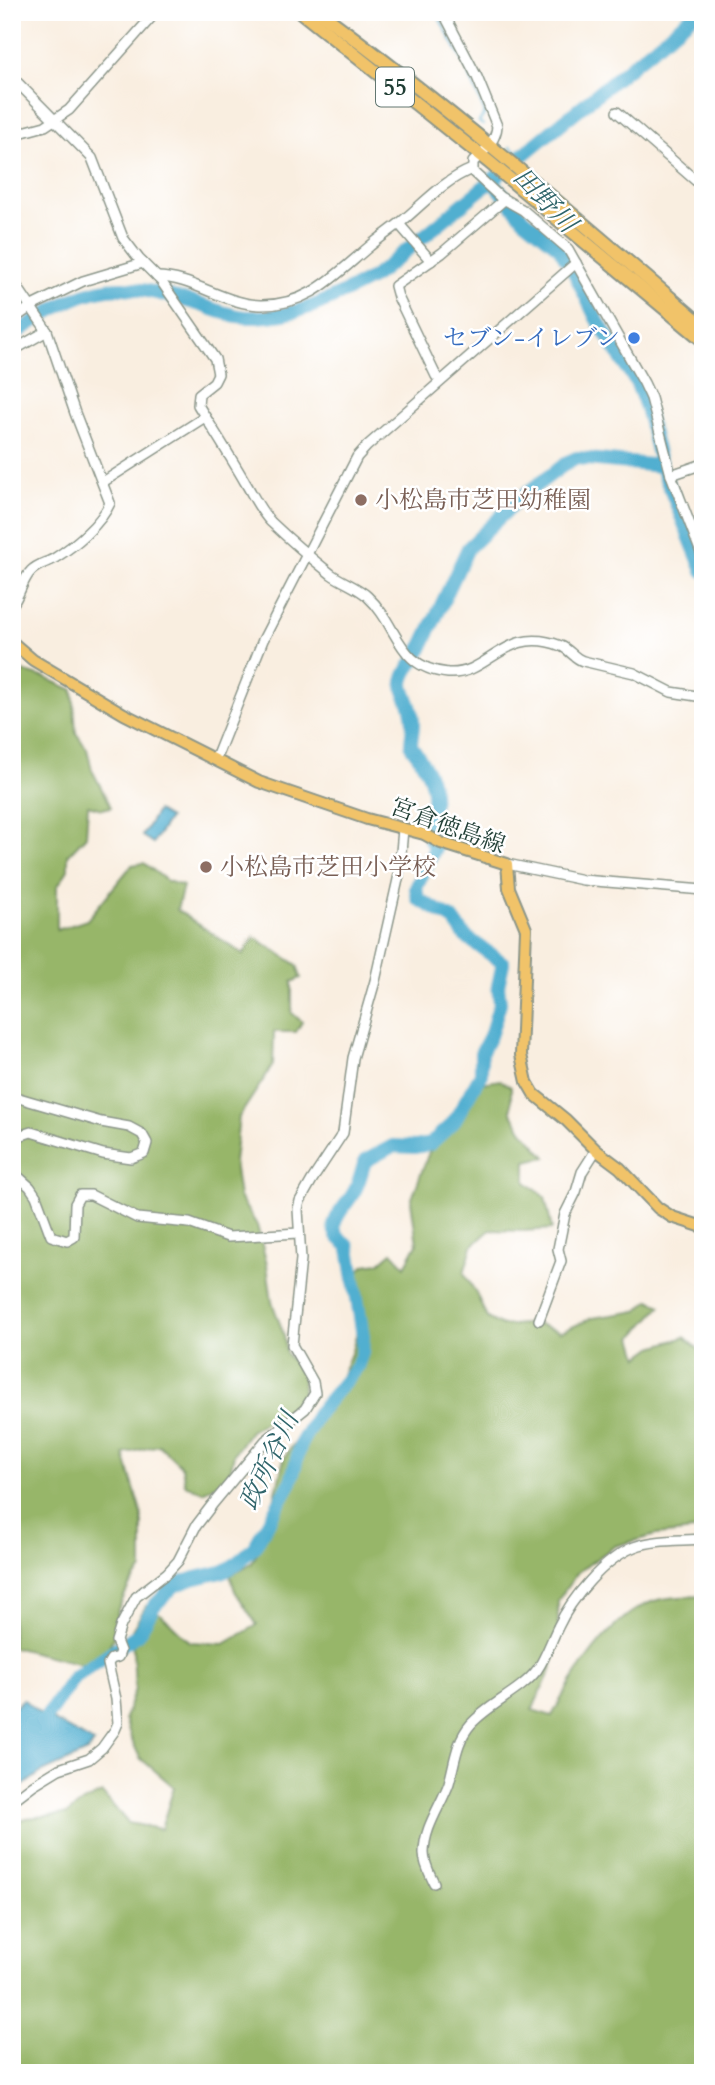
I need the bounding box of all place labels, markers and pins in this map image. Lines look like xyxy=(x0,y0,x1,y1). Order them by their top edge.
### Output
place label: セブン-イレブン xyxy=(443,322,620,355)
marker: セブン-イレブン xyxy=(626,330,642,346)
place label: 小松島市芝田幼稚園 xyxy=(375,484,591,517)
marker: 小松島市芝田幼稚園 xyxy=(353,492,369,508)
place label: 小松島市芝田小学校 xyxy=(220,851,436,884)
marker: 小松島市芝田小学校 xyxy=(198,859,214,875)

